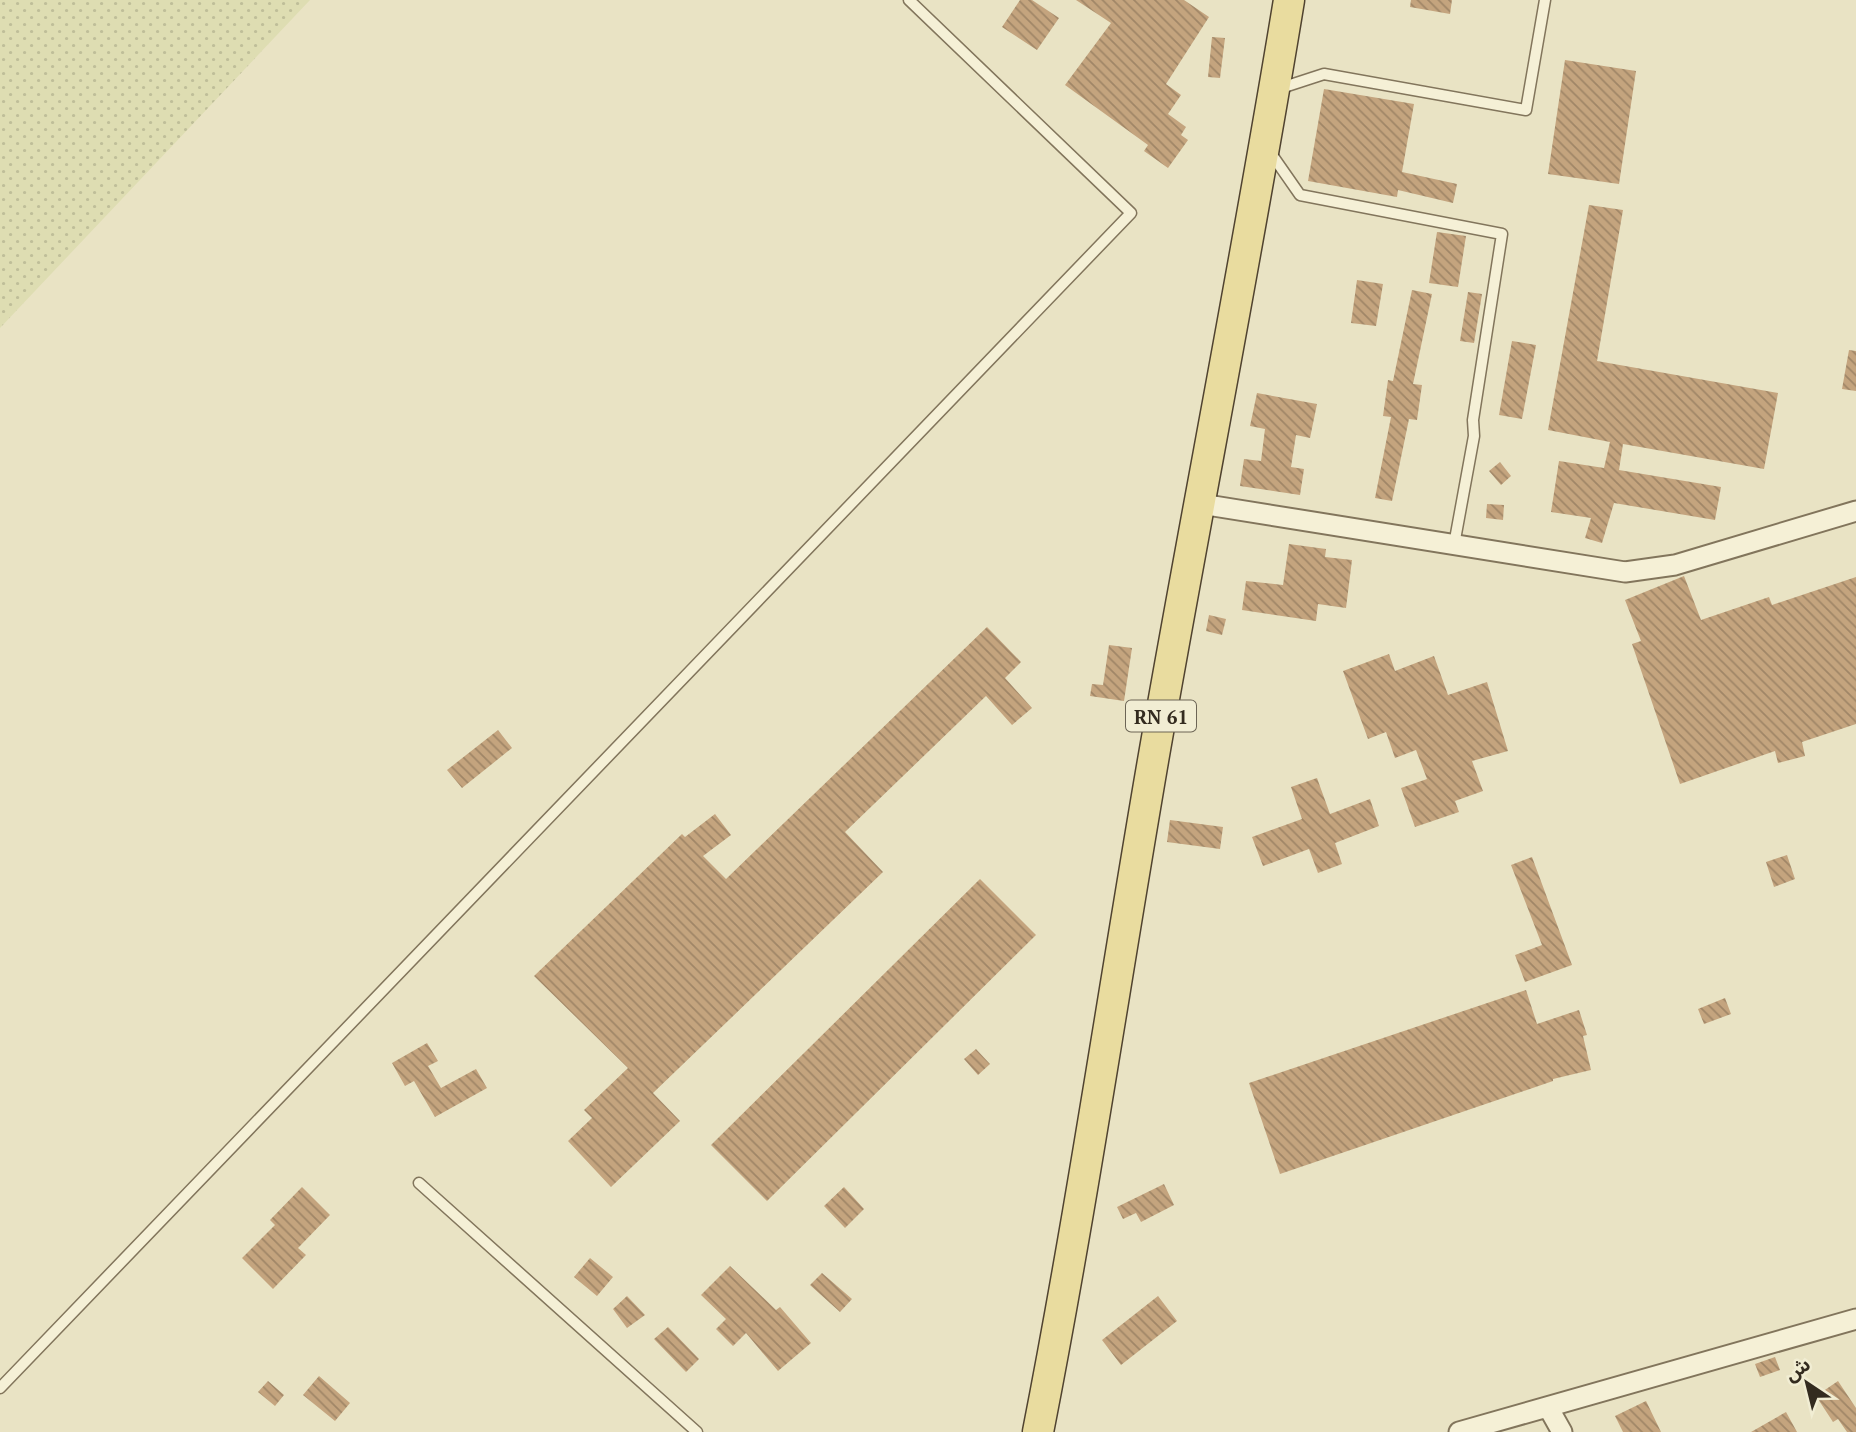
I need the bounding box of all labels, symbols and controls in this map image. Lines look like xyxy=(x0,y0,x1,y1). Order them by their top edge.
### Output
road number: RN 61 xyxy=(1126,701,1196,732)
north arrow xyxy=(1772,1348,1842,1418)
text: ش xyxy=(1779,1351,1815,1386)

